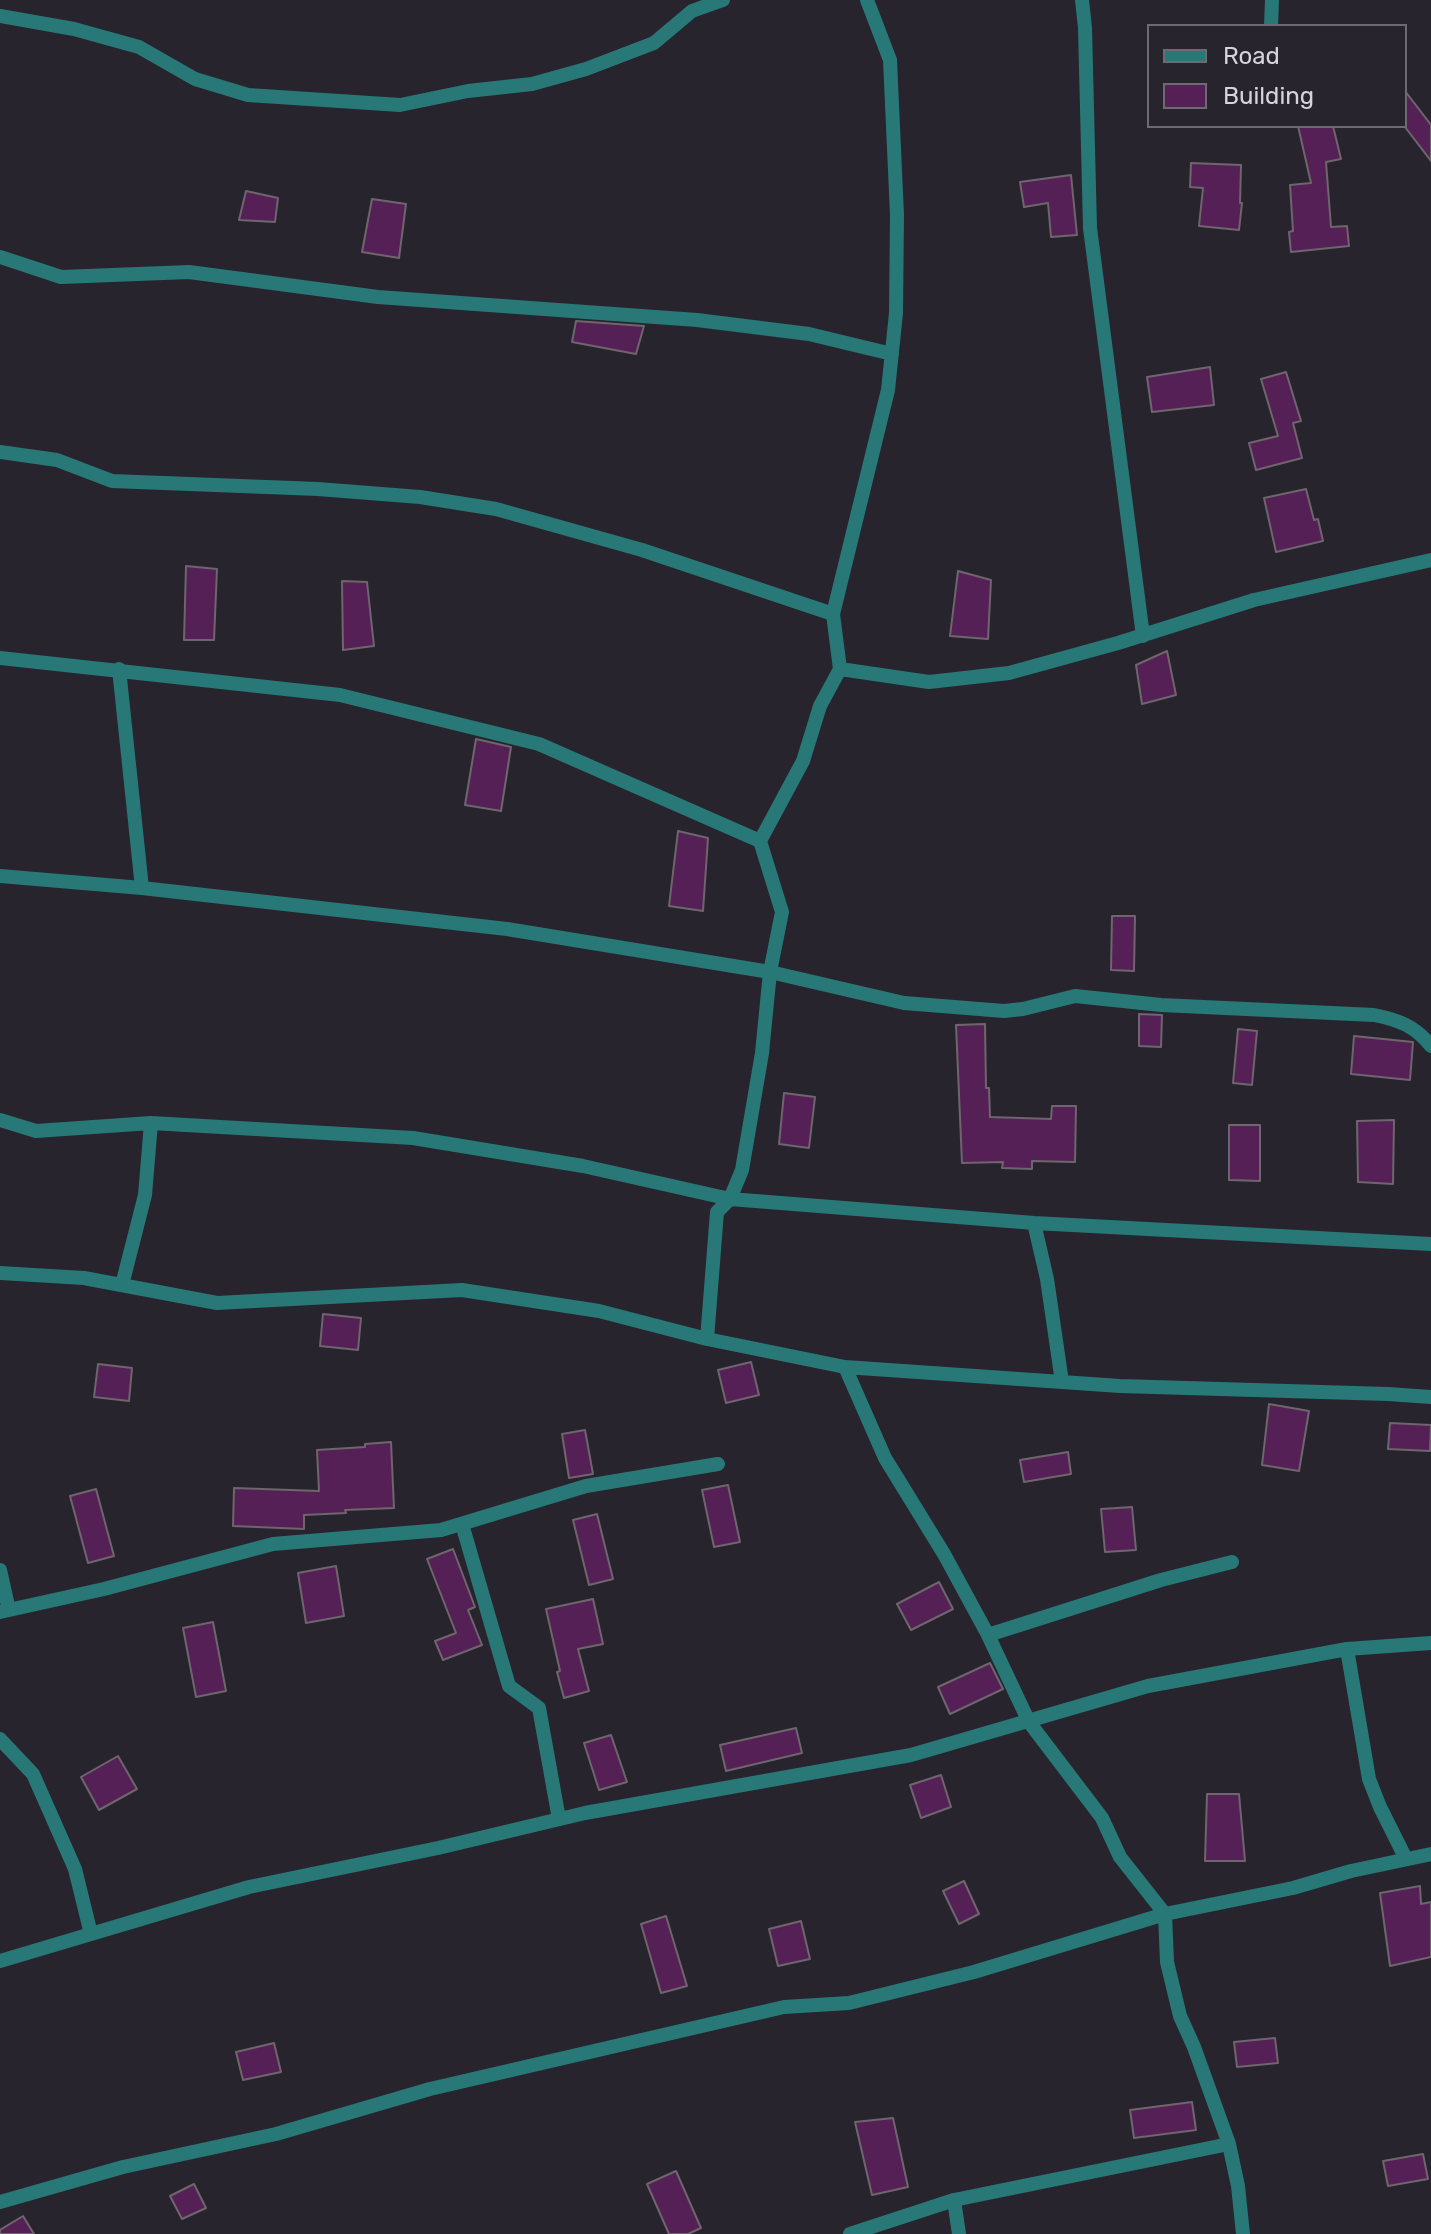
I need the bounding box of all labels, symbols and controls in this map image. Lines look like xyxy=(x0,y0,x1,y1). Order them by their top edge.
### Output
legend xyxy=(1147,24,1407,128)
text: Road xyxy=(1223,42,1280,70)
text: Building xyxy=(1223,82,1314,110)

